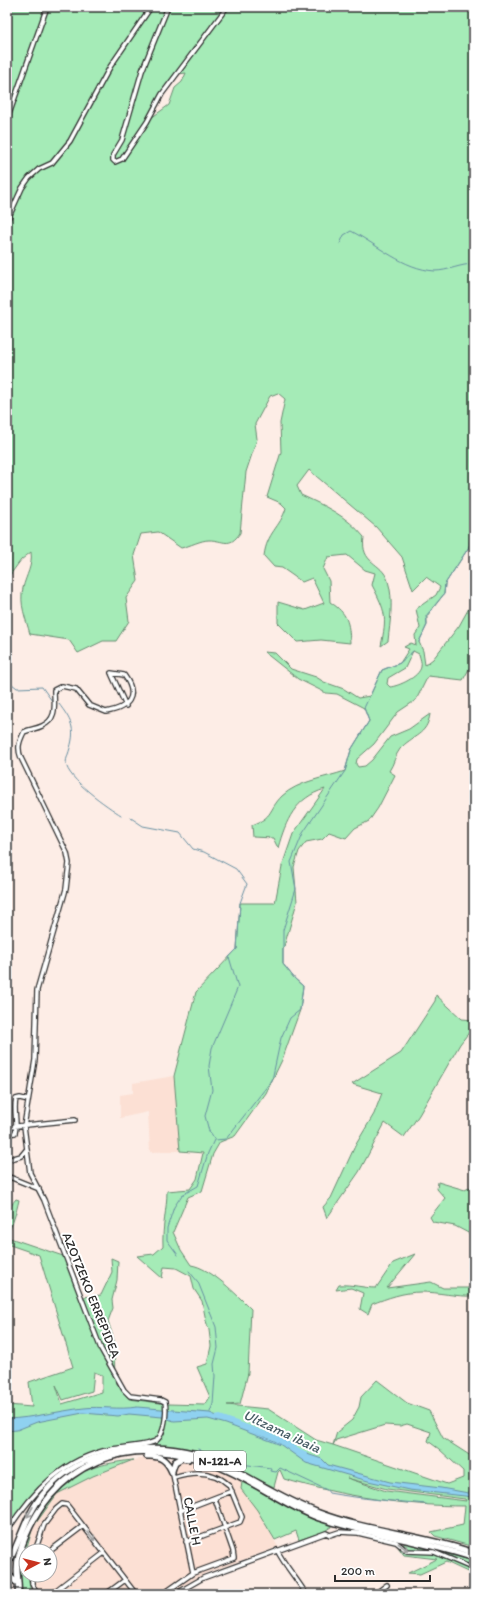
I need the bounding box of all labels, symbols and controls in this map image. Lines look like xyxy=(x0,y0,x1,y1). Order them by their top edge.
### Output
street label: AZOTZEKO ERREPIDEA xyxy=(59,1230,124,1361)
water label: Ultzama ibaia xyxy=(241,1406,324,1457)
road number: N-121-A xyxy=(194,1451,246,1471)
street label: CALLE H xyxy=(180,1496,205,1547)
one-way arrow xyxy=(26,1506,34,1518)
one-way arrow xyxy=(87,1531,95,1542)
one-way arrow xyxy=(398,1542,408,1551)
north arrow xyxy=(18,1543,58,1583)
text: N xyxy=(41,1557,54,1566)
scale bar xyxy=(335,1557,430,1583)
text: 200 m xyxy=(341,1564,375,1578)

